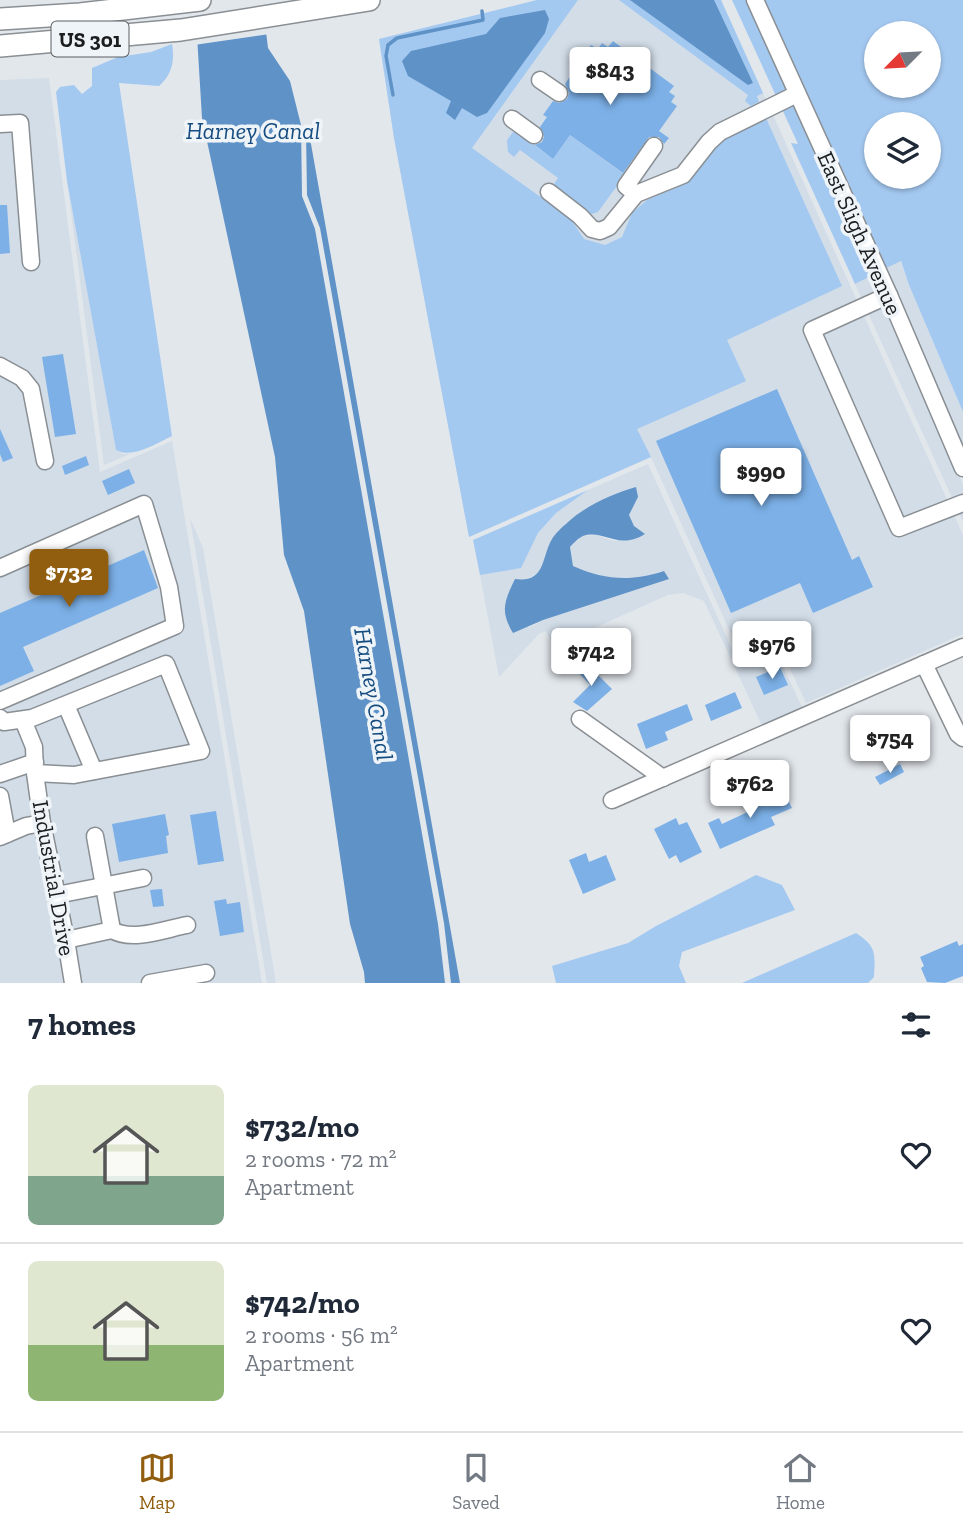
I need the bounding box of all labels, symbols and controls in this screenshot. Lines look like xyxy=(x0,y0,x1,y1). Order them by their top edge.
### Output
north arrow xyxy=(864,21,942,98)
map controls xyxy=(864,21,941,189)
road number: US 301 xyxy=(52,22,128,56)
pin: $843 xyxy=(569,48,651,107)
text: $843 xyxy=(585,56,635,84)
button: layers xyxy=(864,112,941,189)
water label: Harney Canal xyxy=(186,116,320,145)
street label: East Sligh Avenue xyxy=(811,147,909,319)
pin: $990 xyxy=(720,448,802,508)
text: $990 xyxy=(736,457,786,485)
pin: $732 xyxy=(28,550,110,609)
text: $732 xyxy=(45,558,93,586)
pin: $976 xyxy=(731,622,813,681)
water label: Harney Canal xyxy=(348,625,400,763)
pin: $742 xyxy=(550,628,632,688)
text: $976 xyxy=(748,630,796,658)
text: $742 xyxy=(567,637,615,665)
pin: $754 xyxy=(849,716,931,775)
text: $754 xyxy=(866,724,914,752)
pin: $762 xyxy=(709,760,791,820)
text: $762 xyxy=(726,769,774,797)
street label: Industrial Drive xyxy=(27,798,81,958)
icon: filters xyxy=(897,1006,935,1044)
text: 7 homes xyxy=(28,1007,136,1043)
text: $732/mo xyxy=(245,1109,359,1145)
icon: home xyxy=(84,1113,168,1197)
icon: heart xyxy=(897,1136,935,1174)
text: 2 rooms · 72 m² xyxy=(245,1145,396,1173)
text: Apartment xyxy=(245,1173,354,1201)
text: $742/mo xyxy=(245,1285,360,1321)
icon: home xyxy=(84,1289,168,1373)
icon: heart xyxy=(897,1312,935,1350)
text: 2 rooms · 56 m² xyxy=(245,1321,398,1349)
text: Apartment xyxy=(245,1349,354,1377)
tab: Map xyxy=(138,1449,176,1514)
tab: Saved xyxy=(452,1449,500,1514)
tab: Home xyxy=(776,1449,825,1514)

